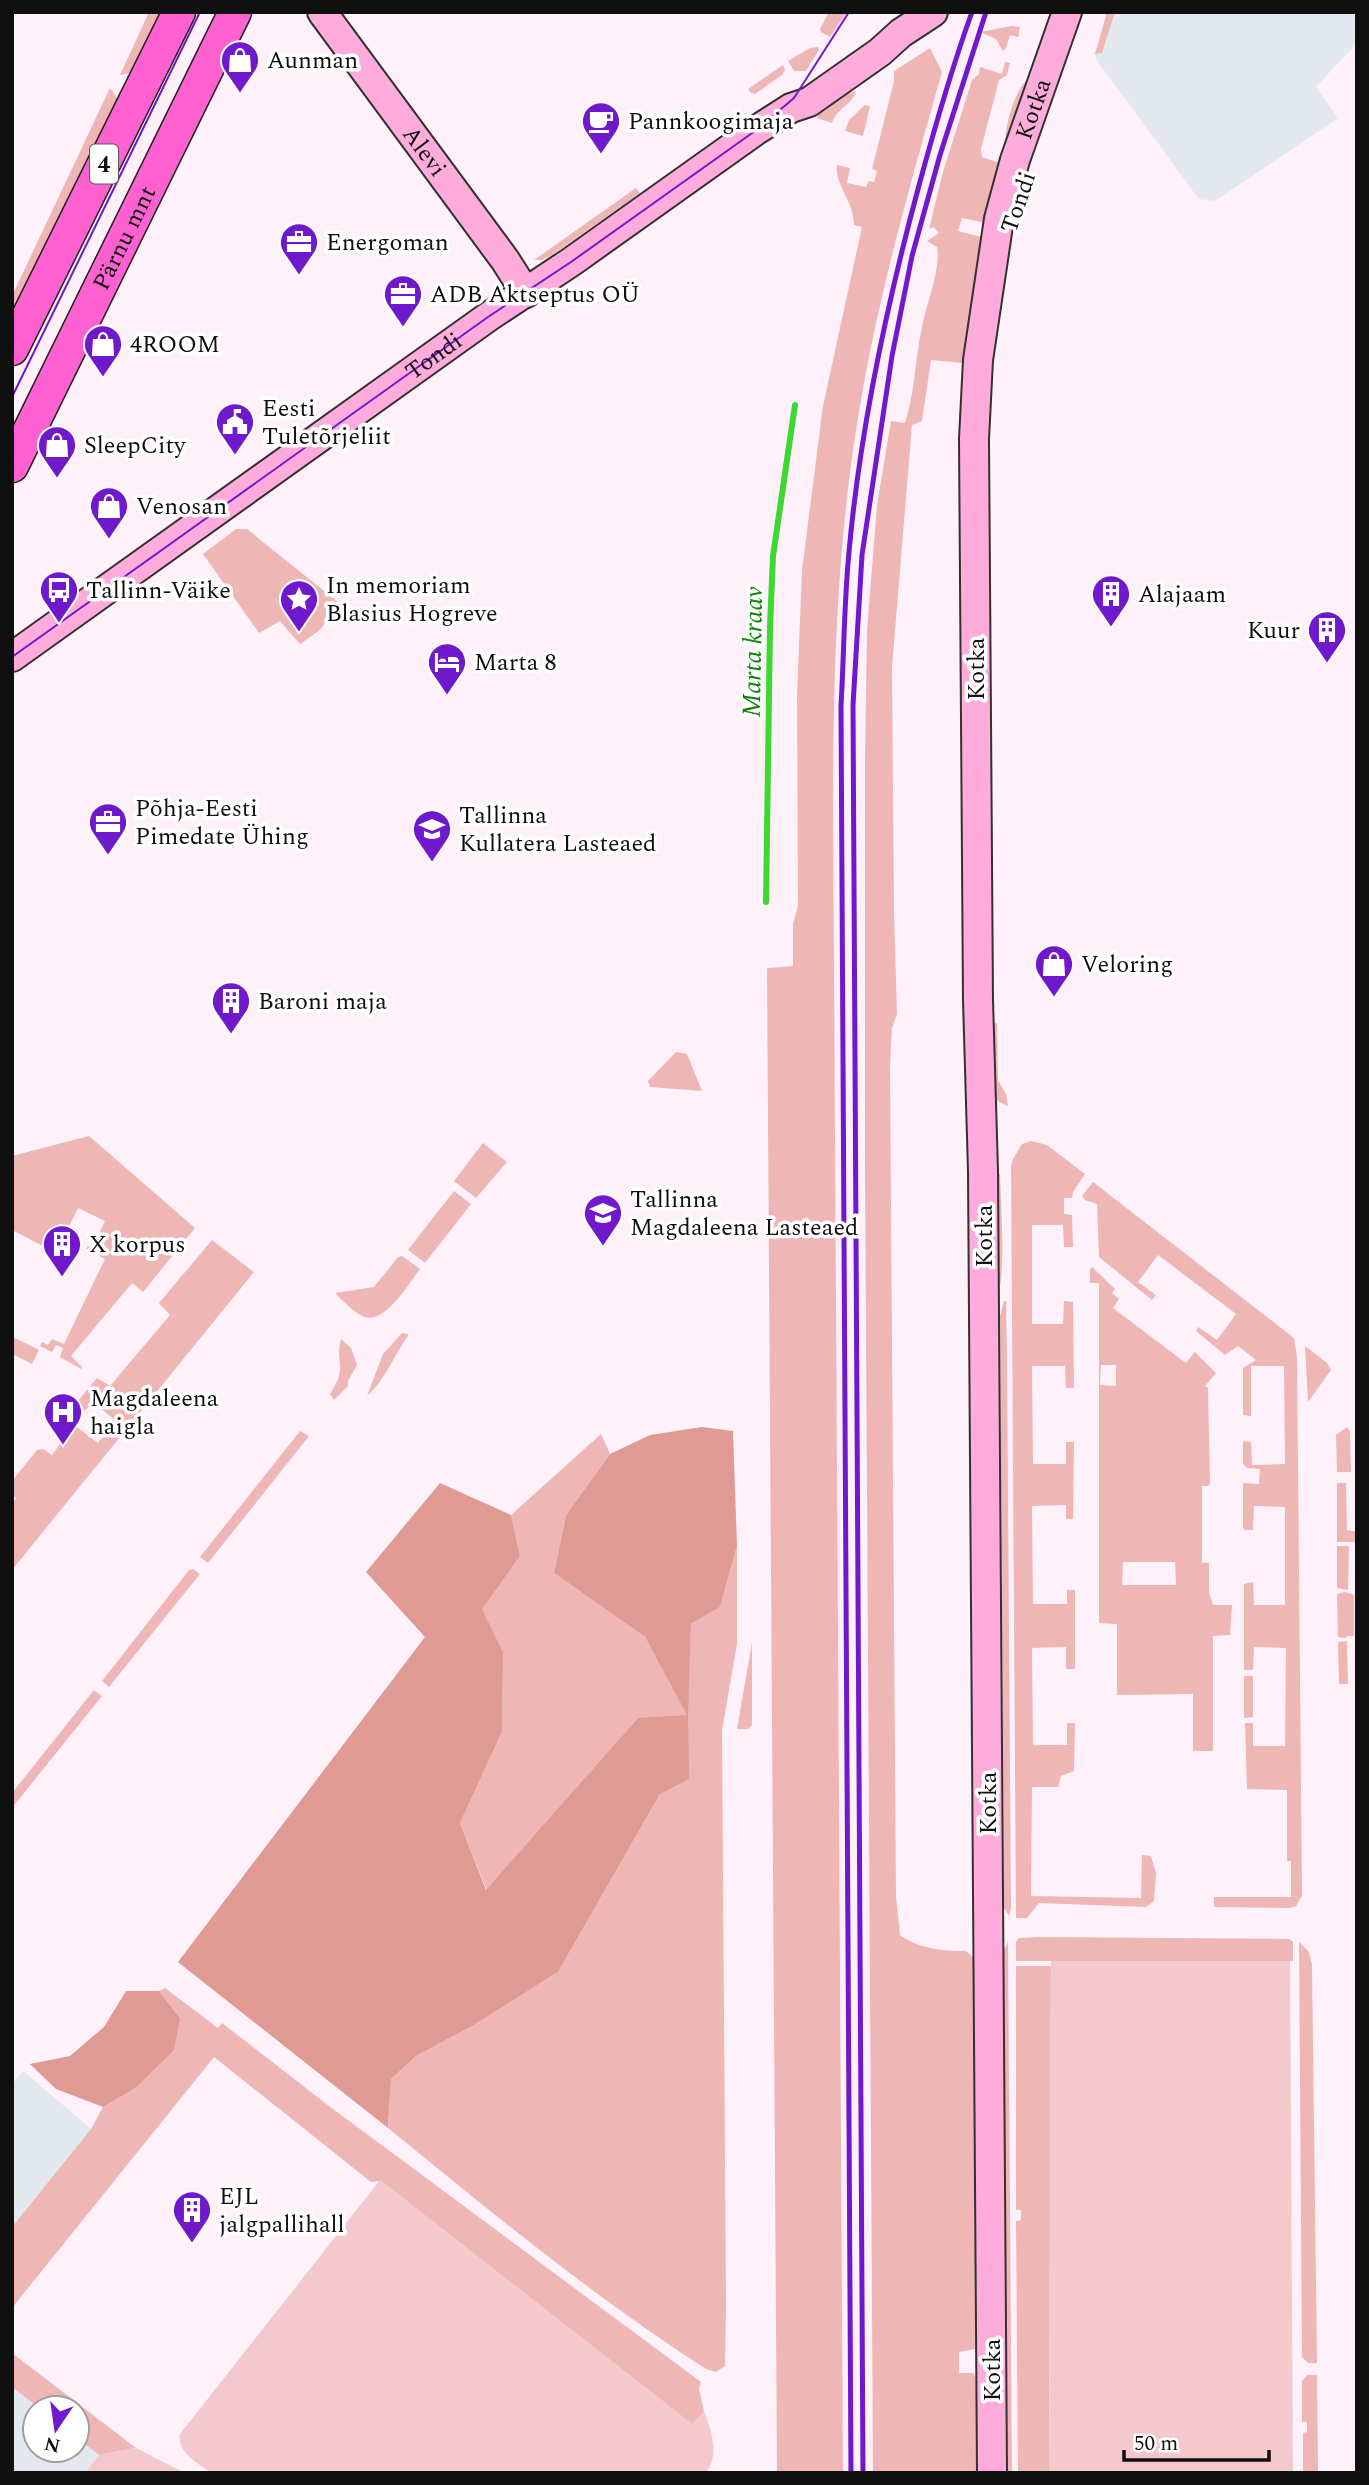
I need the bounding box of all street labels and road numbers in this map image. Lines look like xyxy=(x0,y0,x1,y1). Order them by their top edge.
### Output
street label: Kotka xyxy=(1006,73,1061,145)
street label: Alevi xyxy=(393,119,455,185)
road number: 4 xyxy=(90,144,118,183)
street label: Tondi xyxy=(992,167,1046,238)
street label: Pärnu mnt xyxy=(84,180,166,297)
street label: Tondi xyxy=(398,324,470,390)
street label: Kotka xyxy=(959,637,995,701)
street label: Kotka xyxy=(967,1204,1003,1268)
street label: Kotka xyxy=(971,1771,1007,1835)
street label: Kotka xyxy=(975,2338,1011,2402)

